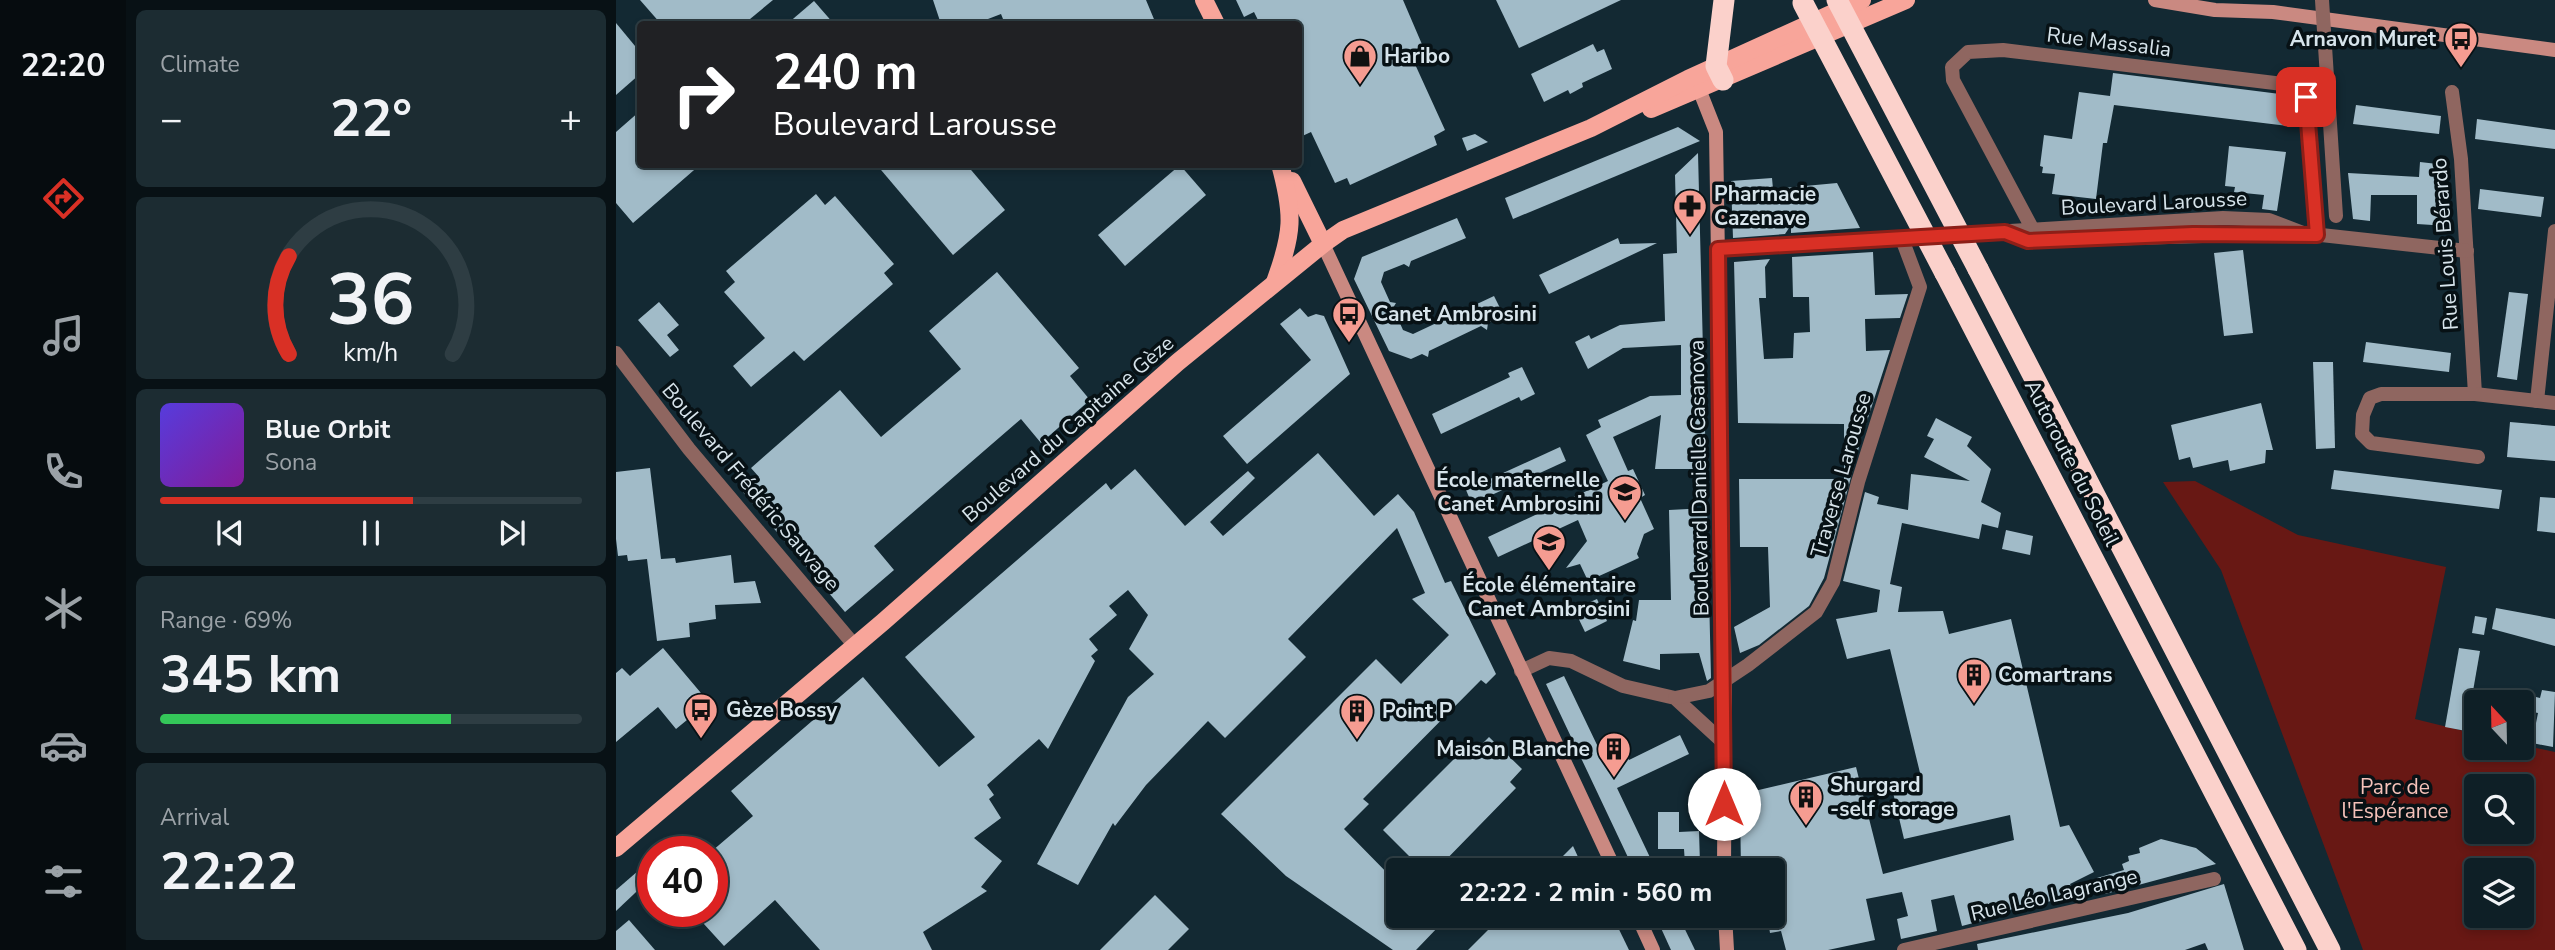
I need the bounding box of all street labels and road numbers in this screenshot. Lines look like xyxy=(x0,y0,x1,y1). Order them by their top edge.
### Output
street label: Rue Massalia xyxy=(2045,20,2173,64)
street label: Rue Louis Bérardo xyxy=(2425,157,2465,331)
street label: Boulevard Larousse xyxy=(2060,184,2248,222)
street label: Boulevard du Capitaine Gèze xyxy=(956,329,1180,529)
street label: Boulevard Danielle Casanova xyxy=(1683,340,1715,616)
street label: Autoroute du Soleil xyxy=(2018,375,2126,552)
street label: Boulevard Frédéric Sauvage xyxy=(656,377,846,597)
street label: Traverse Larousse xyxy=(1804,389,1878,561)
street label: Rue Léo Lagrange xyxy=(1968,862,2140,928)

